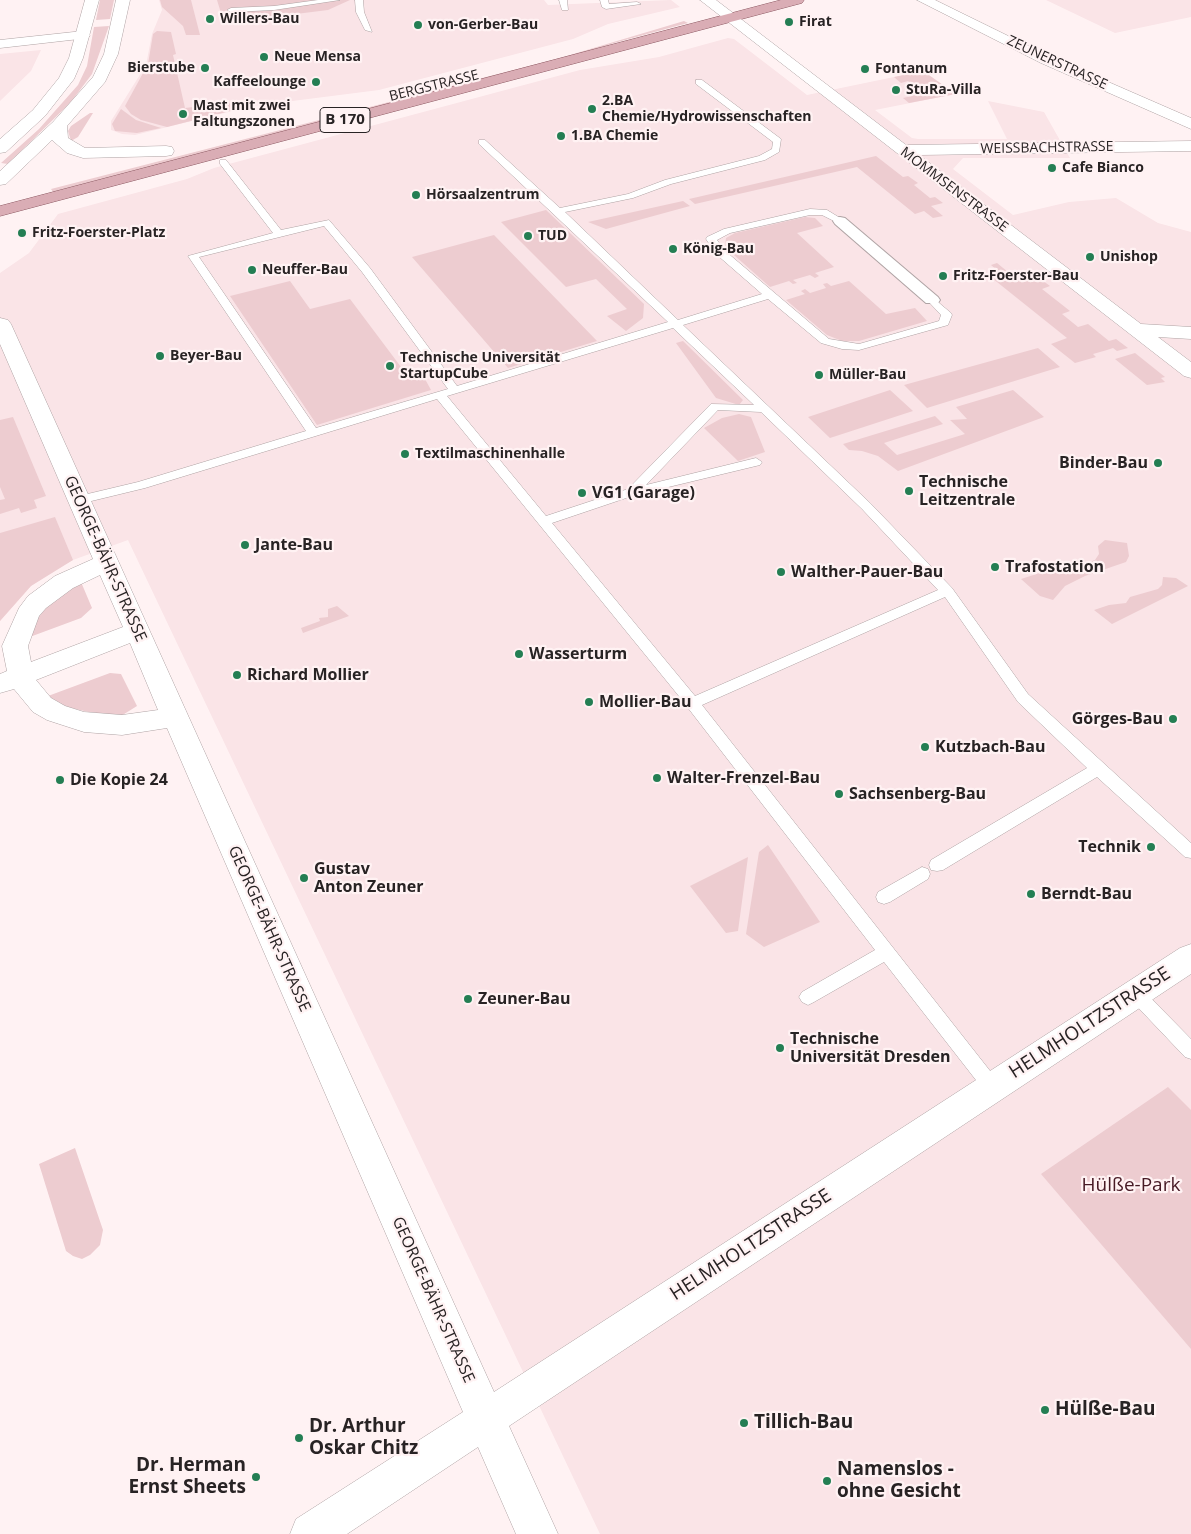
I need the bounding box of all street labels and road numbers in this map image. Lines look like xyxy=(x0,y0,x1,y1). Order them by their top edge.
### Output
street label: ZEUNERSTRASSE xyxy=(1004,32,1110,94)
street label: BERGSTRASSE xyxy=(388,67,480,105)
road number: B 170 xyxy=(320,108,370,132)
street label: WEISSBACHSTRASSE xyxy=(980,138,1114,158)
street label: MOMMSENSTRASSE xyxy=(897,144,1011,236)
street label: GEORGE-BÄHR-STRASSE xyxy=(60,473,150,645)
street label: GEORGE-BÄHR-STRASSE xyxy=(224,843,314,1015)
street label: HELMHOLTZSTRASSE xyxy=(1005,962,1175,1084)
street label: HELMHOLTZSTRASSE xyxy=(666,1184,836,1306)
street label: GEORGE-BÄHR-STRASSE xyxy=(388,1214,478,1386)

